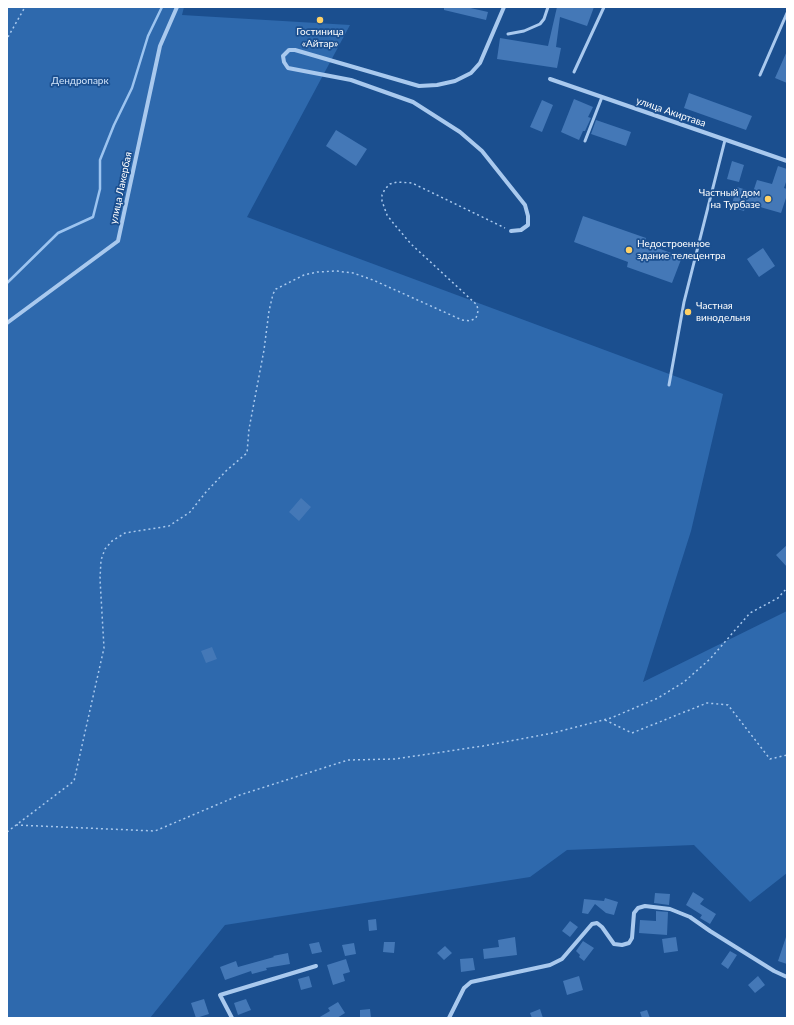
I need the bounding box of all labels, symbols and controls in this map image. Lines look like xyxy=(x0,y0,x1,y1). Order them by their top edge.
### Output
marker: Гостиница «Айтар» xyxy=(315,15,325,25)
place label: Гостиница «Айтар» xyxy=(296,26,344,50)
park label: Дендропарк xyxy=(51,75,109,87)
street label: улица Акиртава xyxy=(635,94,707,130)
street label: улица Лакербая xyxy=(107,151,135,225)
place label: Частный дом на Турбазе xyxy=(699,187,760,210)
marker: Частный дом на Турбазе xyxy=(763,194,773,204)
place label: Недостроенное здание телецентра xyxy=(637,238,726,262)
marker: Недостроенное здание телецентра xyxy=(624,245,634,255)
place label: Частная винодельня xyxy=(696,300,750,324)
marker: Частная винодельня xyxy=(683,307,693,317)

